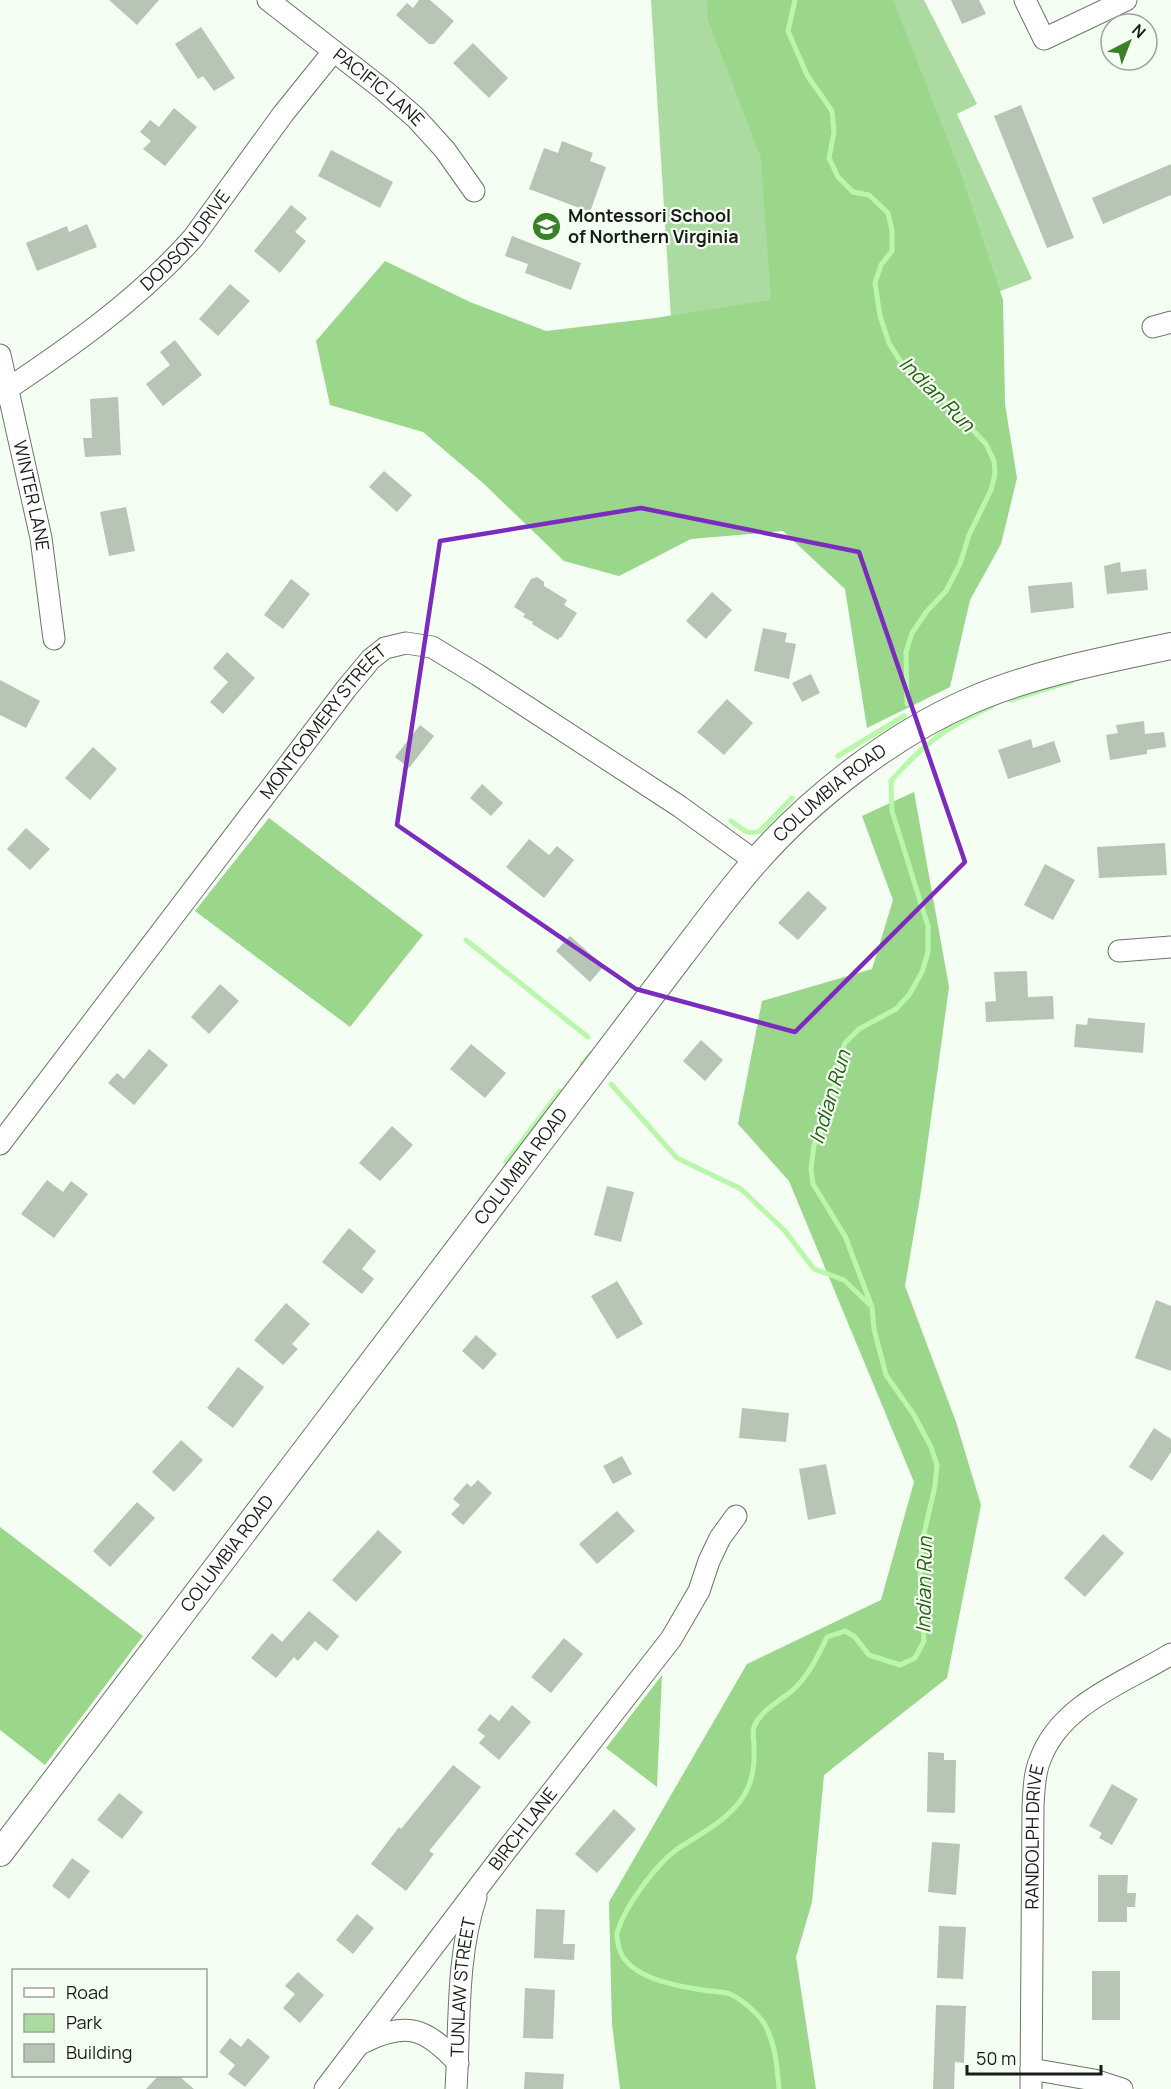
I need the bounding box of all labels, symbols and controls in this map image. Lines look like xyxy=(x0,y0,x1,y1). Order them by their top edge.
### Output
north arrow xyxy=(1099,12,1159,72)
text: N xyxy=(1127,19,1151,43)
street label: PACIFIC LANE xyxy=(329,42,430,131)
street label: DODSON DRIVE xyxy=(135,185,235,295)
place label: Montessori School of Northern Virginia xyxy=(568,203,739,248)
school or university icon: Montessori School of Northern Virginia xyxy=(531,210,563,242)
water label: Indian Run xyxy=(894,350,982,438)
street label: WINTER LANE xyxy=(8,438,56,552)
street label: MONTGOMERY STREET xyxy=(254,638,391,803)
street label: COLUMBIA ROAD xyxy=(767,738,891,846)
water label: Indian Run xyxy=(803,1046,857,1147)
street label: COLUMBIA ROAD xyxy=(468,1102,572,1229)
street label: COLUMBIA ROAD xyxy=(174,1490,279,1616)
water label: Indian Run xyxy=(909,1535,938,1633)
street label: RANDOLPH DRIVE xyxy=(1019,1762,1049,1910)
street label: BIRCH LANE xyxy=(483,1782,562,1874)
street label: TUNLAW STREET xyxy=(444,1915,481,2058)
legend xyxy=(12,1969,207,2077)
text: Road xyxy=(66,1980,109,2004)
text: Park xyxy=(66,2010,103,2034)
scale bar xyxy=(967,2038,1100,2076)
text: Building xyxy=(66,2040,132,2064)
text: 50 m xyxy=(976,2046,1016,2070)

